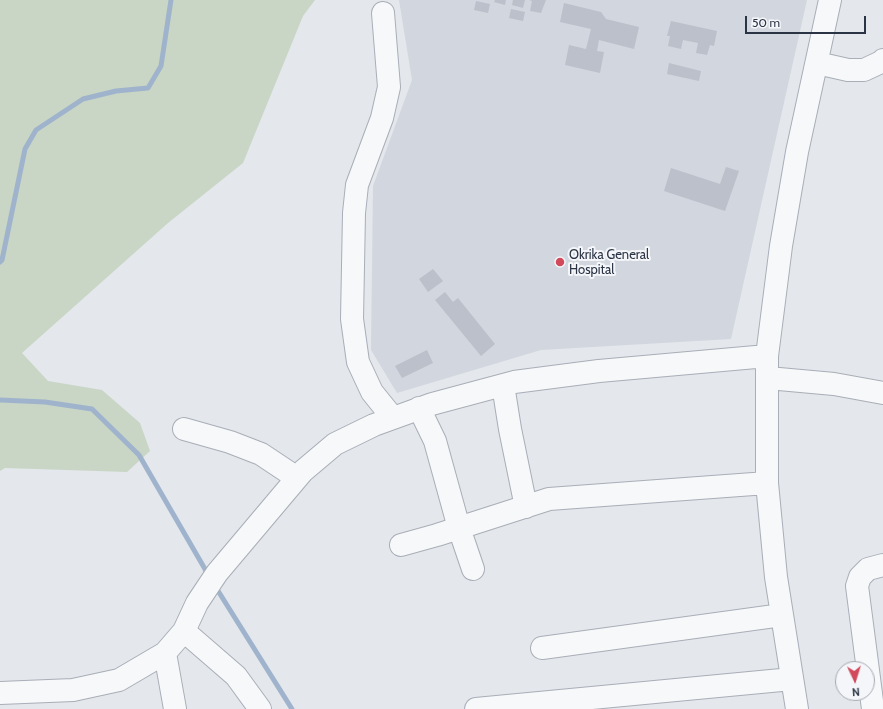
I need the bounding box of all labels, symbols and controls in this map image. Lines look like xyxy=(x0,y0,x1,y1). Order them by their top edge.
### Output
scale bar xyxy=(747,8,868,34)
text: 50 m xyxy=(752,15,780,30)
place label: Okrika General Hospital xyxy=(569,247,649,278)
marker: Okrika General Hospital xyxy=(554,256,566,268)
north arrow xyxy=(835,661,875,701)
text: N xyxy=(851,685,860,699)

